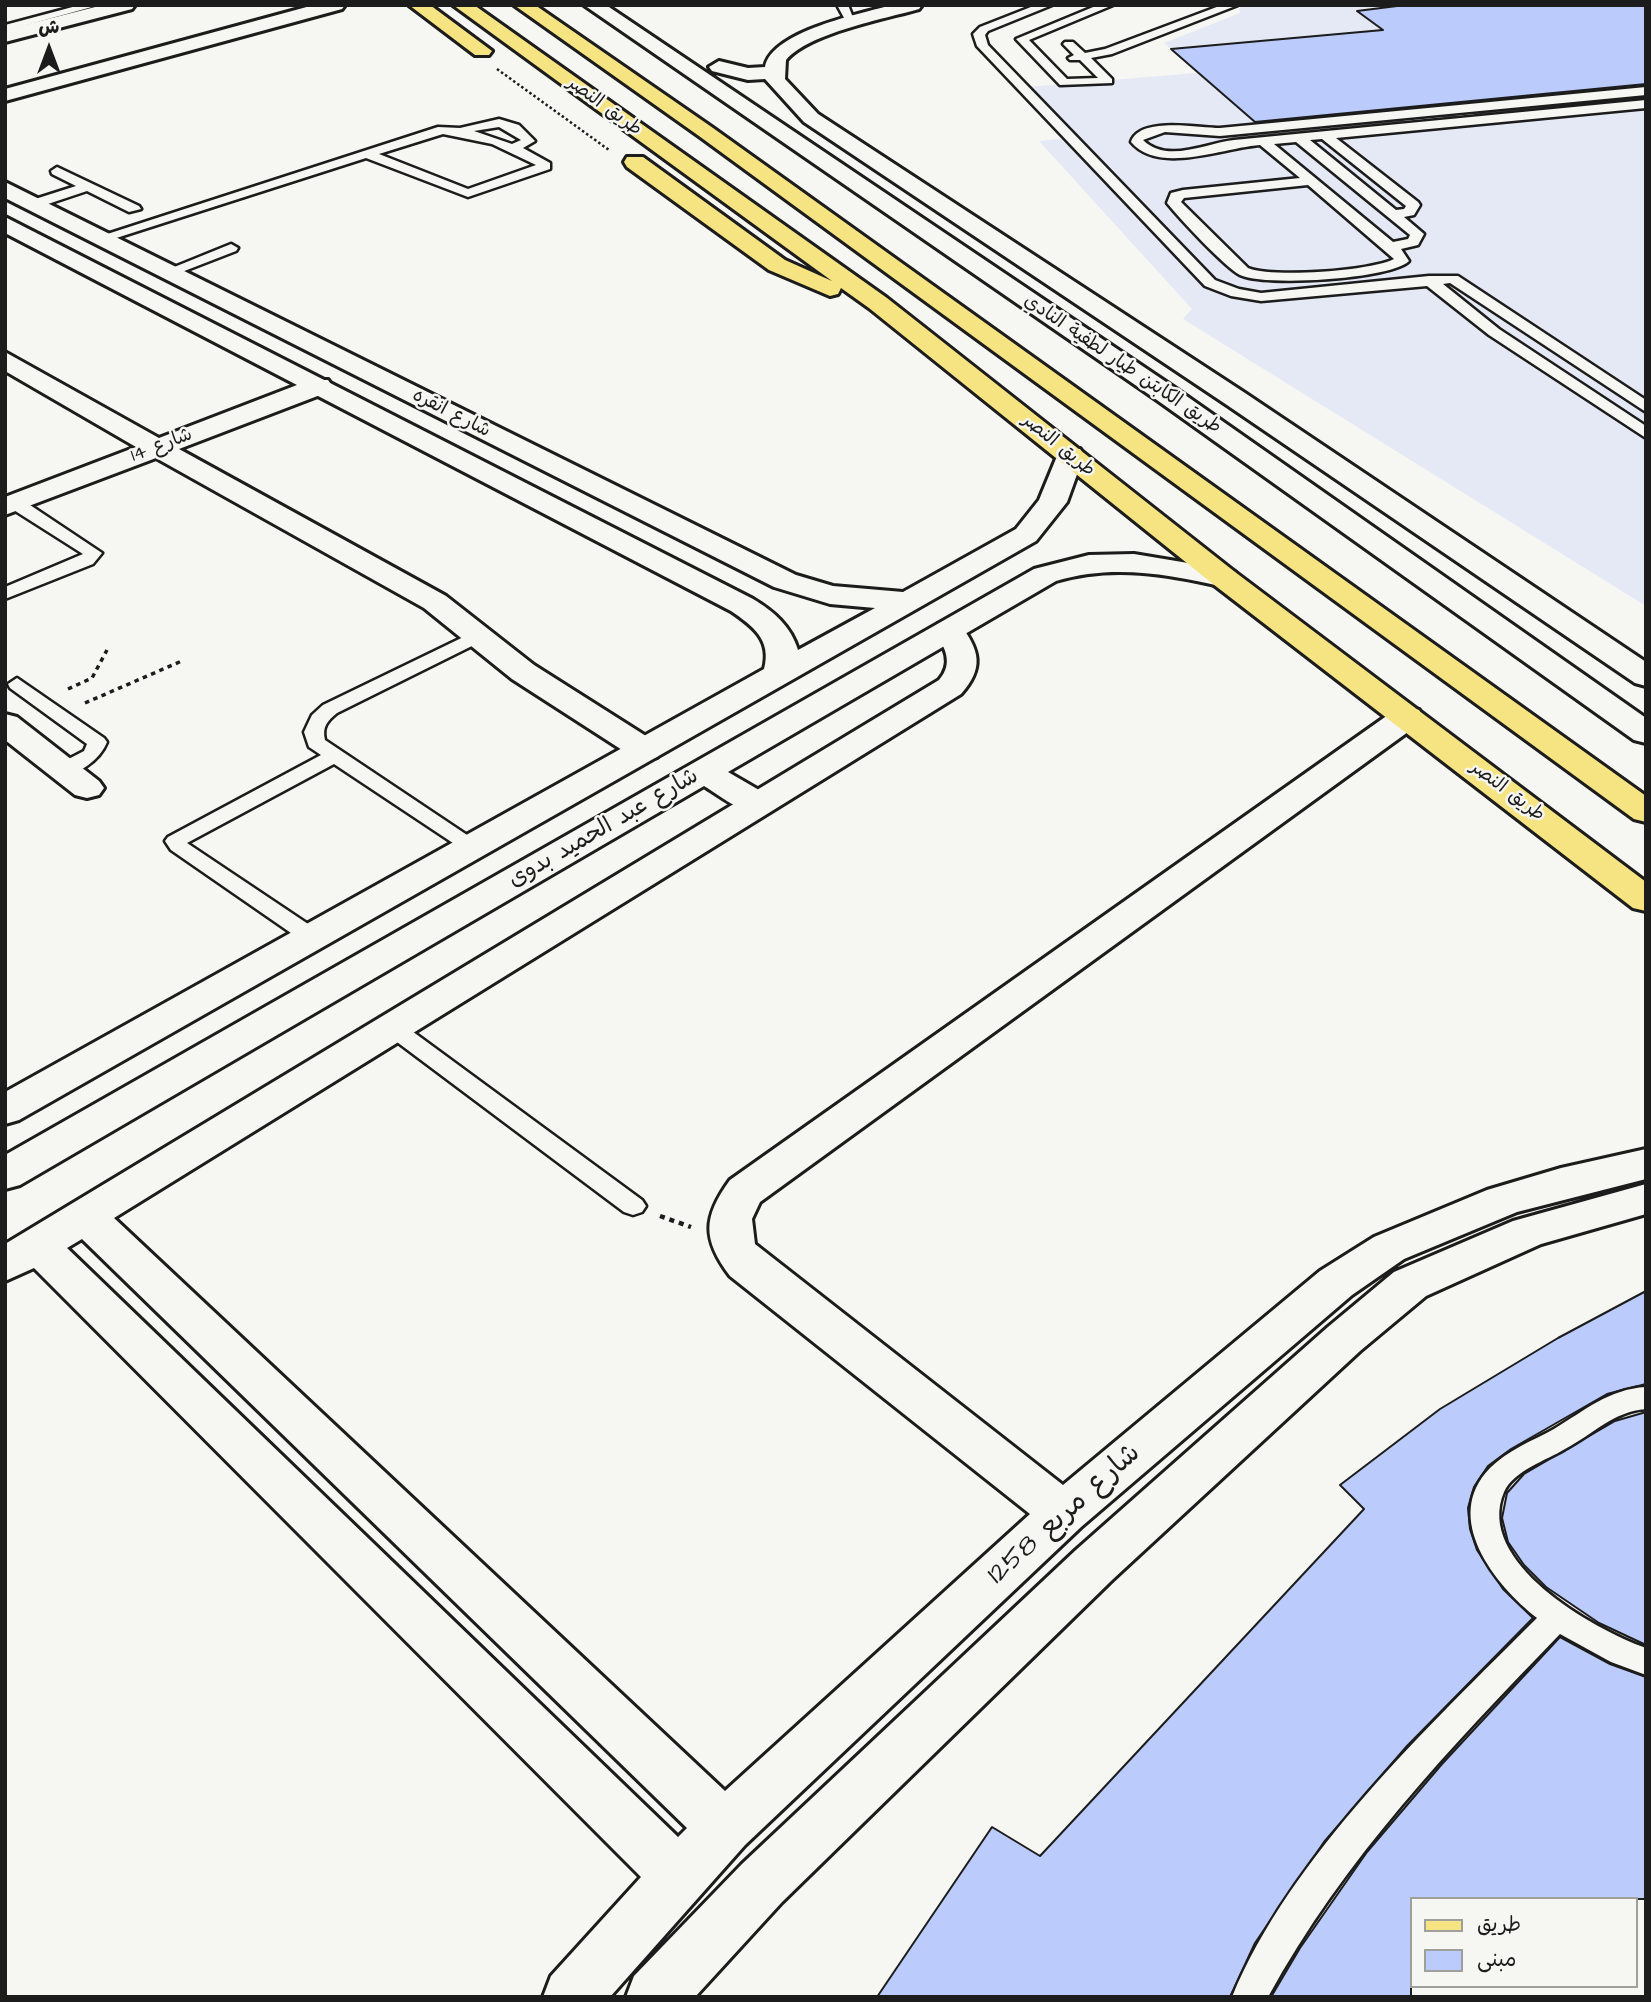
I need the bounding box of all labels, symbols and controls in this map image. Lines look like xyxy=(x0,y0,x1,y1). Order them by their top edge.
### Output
north arrow xyxy=(14,14,84,84)
text: ش xyxy=(39,14,59,41)
street label: طريق النصر xyxy=(562,72,646,142)
street label: طريق الكابتن طيار لطفية النادي xyxy=(1019,290,1225,440)
street label: شارع انقره xyxy=(408,385,494,443)
street label: طريق النصر xyxy=(1017,410,1099,482)
street label: شارع 14 xyxy=(128,424,196,468)
street label: طريق النصر xyxy=(1465,757,1549,827)
street label: شارع عبد الحميد بدوى xyxy=(504,763,704,895)
street label: شارع مربع 1258 xyxy=(982,1438,1148,1592)
legend xyxy=(1410,1897,1637,1988)
text: طريق xyxy=(1477,1910,1521,1939)
text: مبنى xyxy=(1477,1945,1516,1974)

